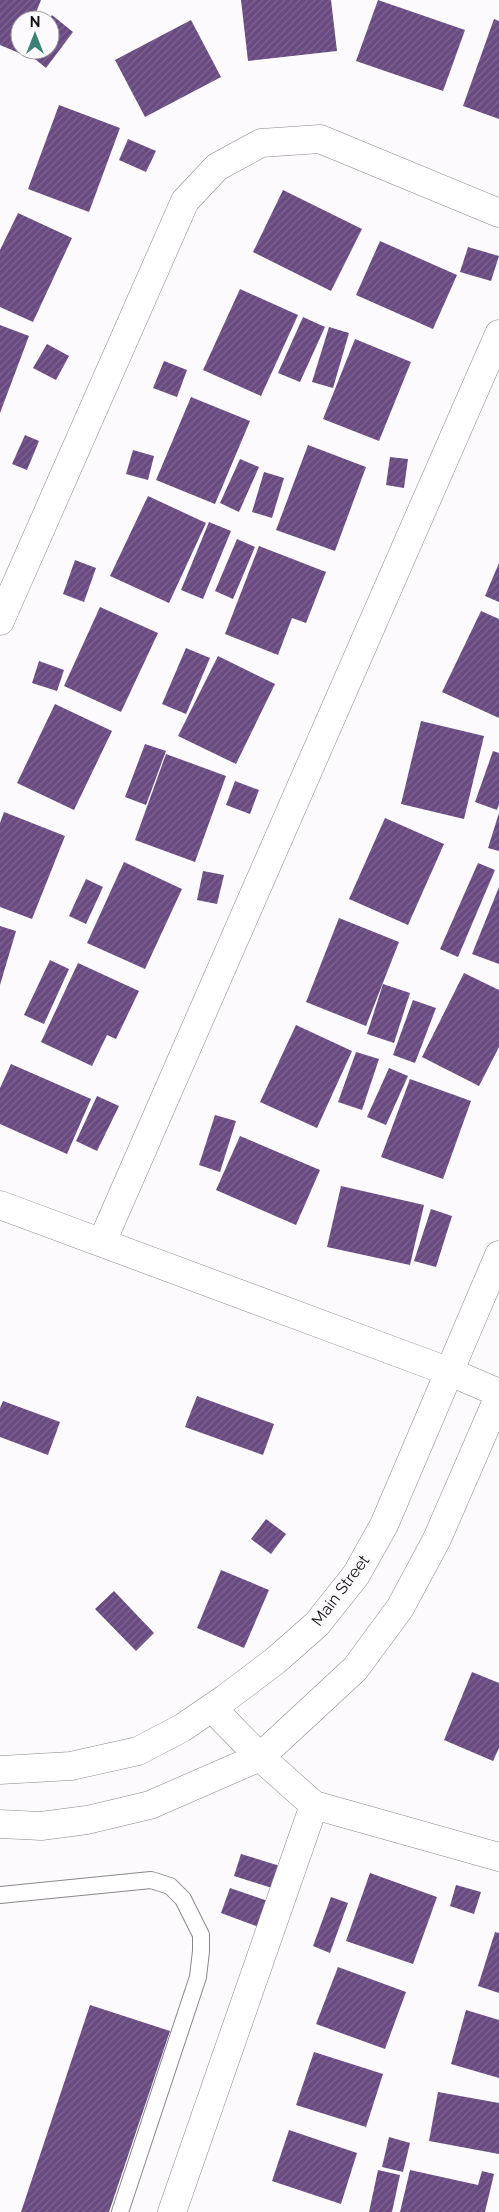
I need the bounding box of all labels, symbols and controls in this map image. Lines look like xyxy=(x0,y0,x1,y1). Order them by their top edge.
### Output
north arrow xyxy=(10,10,60,60)
text: N xyxy=(30,14,40,30)
street label: Main Street xyxy=(308,1551,374,1630)

